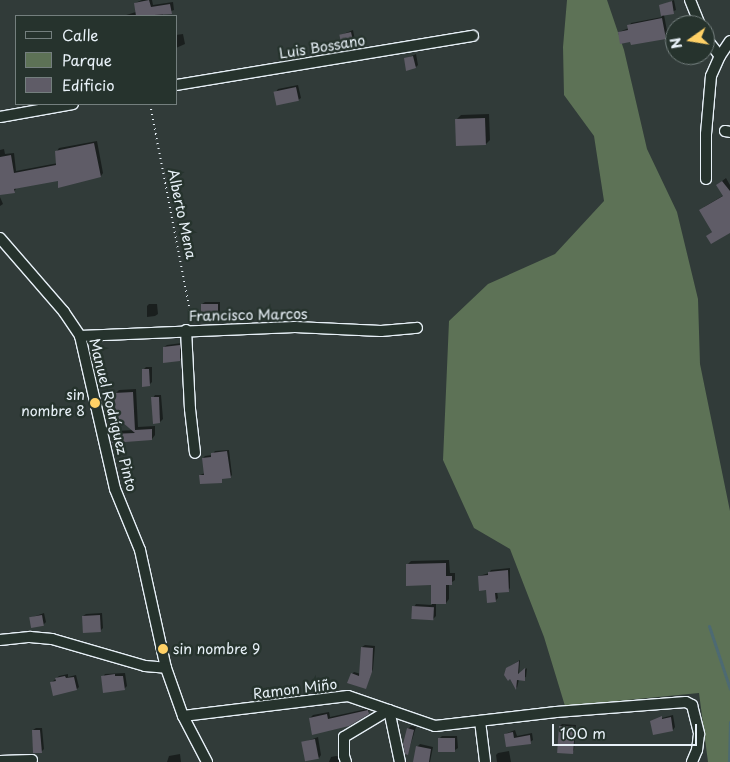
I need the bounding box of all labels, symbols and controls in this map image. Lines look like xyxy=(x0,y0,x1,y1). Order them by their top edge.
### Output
legend xyxy=(15,15,178,105)
north arrow xyxy=(665,15,715,65)
text: Calle xyxy=(62,23,99,46)
street label: Luis Bossano xyxy=(278,32,366,62)
text: N xyxy=(664,35,687,51)
text: Parque xyxy=(62,48,112,71)
text: Edificio xyxy=(62,73,115,96)
street label: Alberto Mena xyxy=(164,167,200,261)
street label: Francisco Marcos xyxy=(188,306,308,324)
street label: Manuel Rodríguez Pinto xyxy=(86,336,140,494)
place label: sin nombre 8 xyxy=(20,387,85,420)
marker: sin nombre 8 xyxy=(89,397,101,409)
place label: sin nombre 9 xyxy=(173,641,261,657)
marker: sin nombre 9 xyxy=(157,643,169,655)
street label: Ramon Miño xyxy=(252,676,338,702)
scale bar xyxy=(555,714,700,746)
text: 100 m xyxy=(560,721,606,744)

